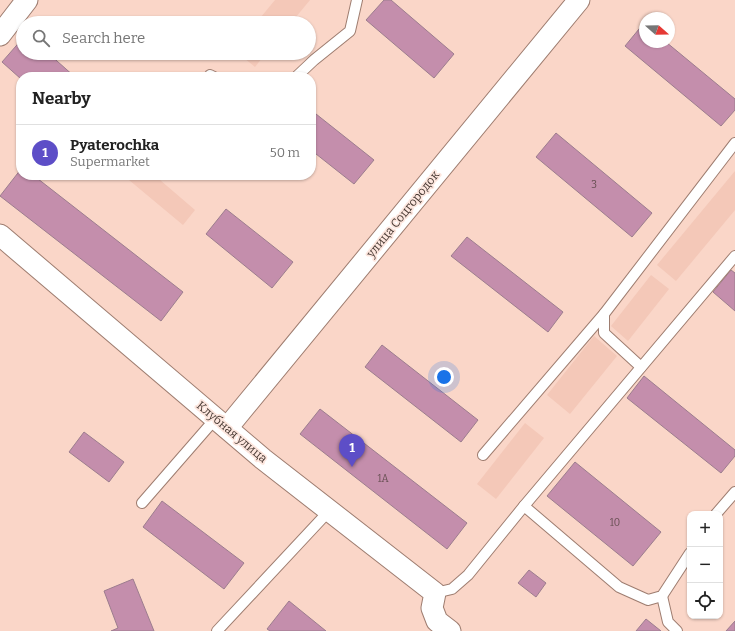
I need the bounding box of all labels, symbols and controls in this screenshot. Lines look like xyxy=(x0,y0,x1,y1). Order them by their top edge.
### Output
north arrow xyxy=(639,12,675,48)
search box xyxy=(16,16,316,60)
icon: search xyxy=(30,27,52,49)
text: Search here xyxy=(62,29,145,47)
text: Nearby xyxy=(32,88,91,109)
text: Pyaterochka xyxy=(70,136,159,154)
text: 1 xyxy=(42,145,48,160)
text: 50 m xyxy=(270,145,300,160)
text: Supermarket xyxy=(70,154,150,169)
street label: улица Соцгородок xyxy=(363,168,442,261)
house number: 3 xyxy=(591,179,597,191)
your location xyxy=(434,367,454,387)
street label: Клубная улица xyxy=(194,398,270,466)
pin: 1 xyxy=(339,434,365,467)
house number: 1А xyxy=(377,473,389,485)
map controls xyxy=(687,511,723,619)
button: + xyxy=(687,511,723,547)
house number: 10 xyxy=(610,517,620,529)
button: − xyxy=(687,547,723,583)
button: locate xyxy=(687,583,723,619)

